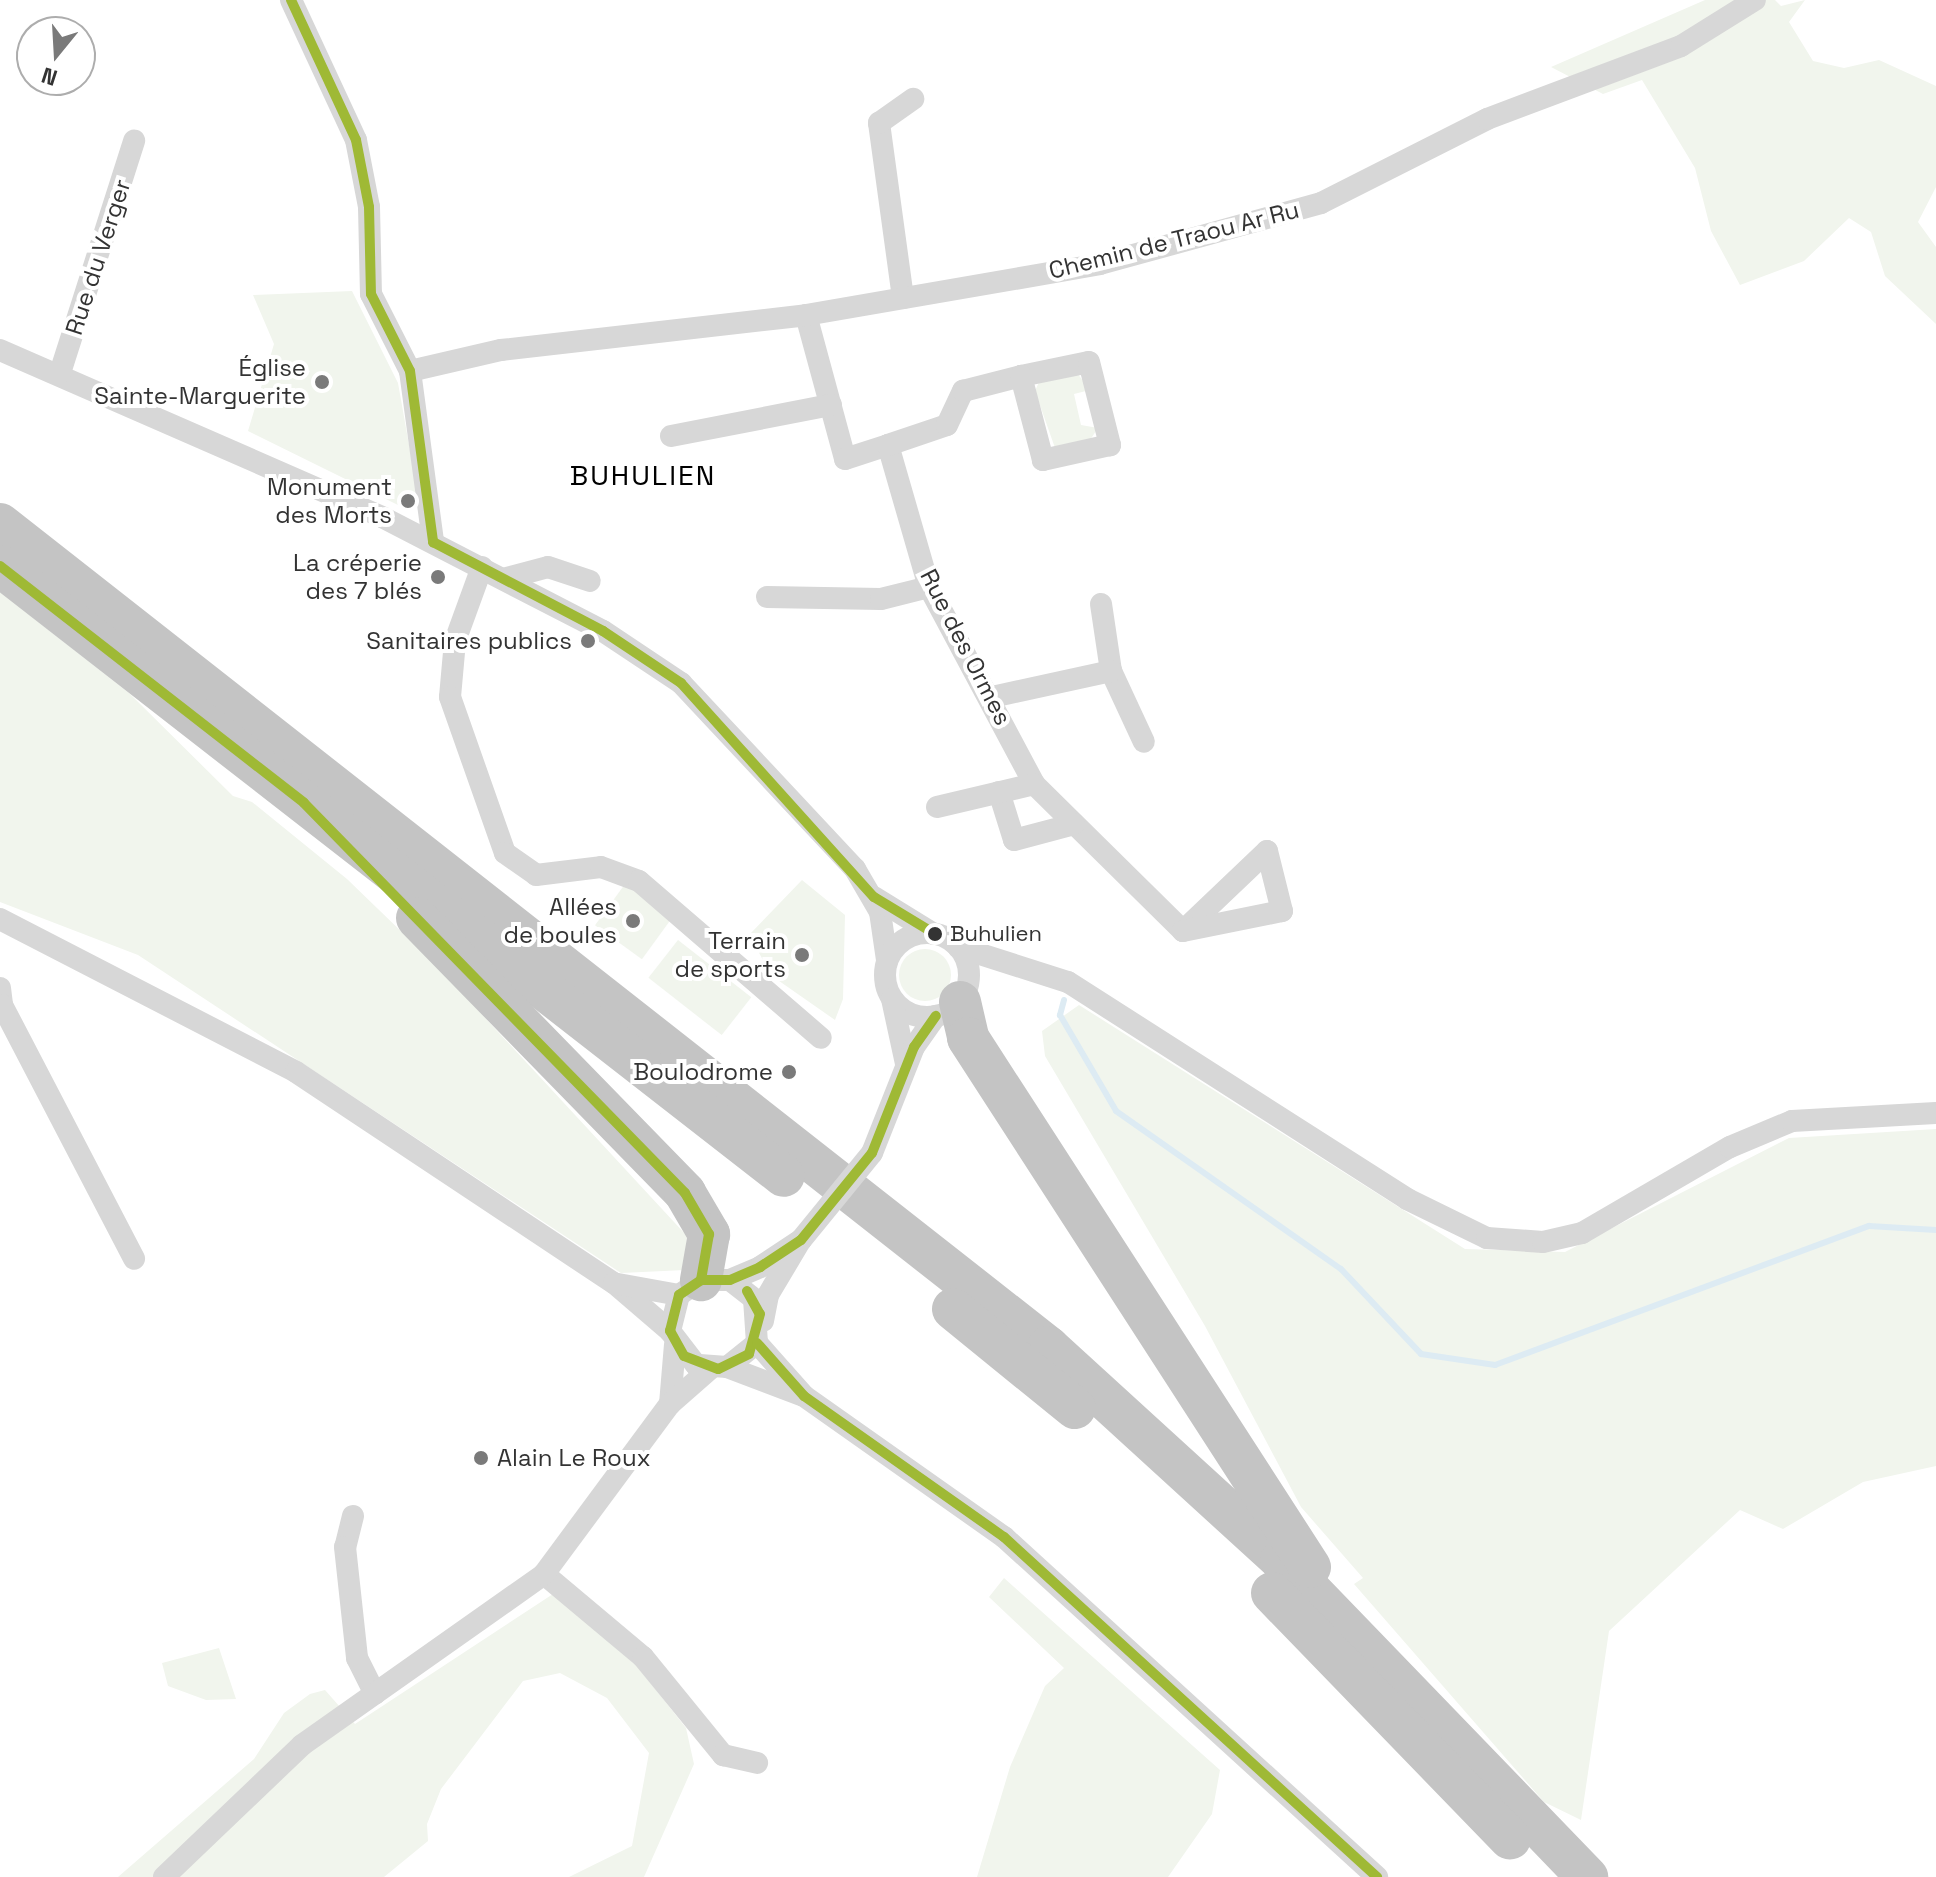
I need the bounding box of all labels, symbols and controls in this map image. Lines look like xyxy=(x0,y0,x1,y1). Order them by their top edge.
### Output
north arrow xyxy=(16,16,96,96)
text: N xyxy=(38,61,61,93)
street label: Rue du Verger xyxy=(59,176,137,338)
street label: Chemin de Traou Ar Ru xyxy=(1045,195,1303,285)
place label: Église Sainte-Marguerite xyxy=(94,354,306,410)
marker: Église Sainte-Marguerite xyxy=(313,373,331,391)
district label: BUHULIEN xyxy=(570,458,716,492)
place label: Monument des Morts xyxy=(267,473,392,529)
marker: Monument des Morts xyxy=(399,492,417,510)
place label: La créperie des 7 blés xyxy=(293,549,422,605)
street label: Rue des Ormes xyxy=(914,564,1018,730)
marker: La créperie des 7 blés xyxy=(429,568,447,586)
place label: Sanitaires publics xyxy=(366,627,572,655)
marker: Sanitaires publics xyxy=(579,632,597,650)
place label: Allées de boules xyxy=(503,893,617,949)
marker: Allées de boules xyxy=(624,912,642,930)
place label: Buhulien xyxy=(950,921,1042,947)
marker: Buhulien xyxy=(927,926,943,942)
place label: Terrain de sports xyxy=(674,927,786,983)
marker: Terrain de sports xyxy=(793,946,811,964)
place label: Boulodrome xyxy=(633,1058,773,1086)
marker: Boulodrome xyxy=(780,1063,798,1081)
place label: Alain Le Roux xyxy=(497,1444,651,1472)
marker: Alain Le Roux xyxy=(472,1449,490,1467)

